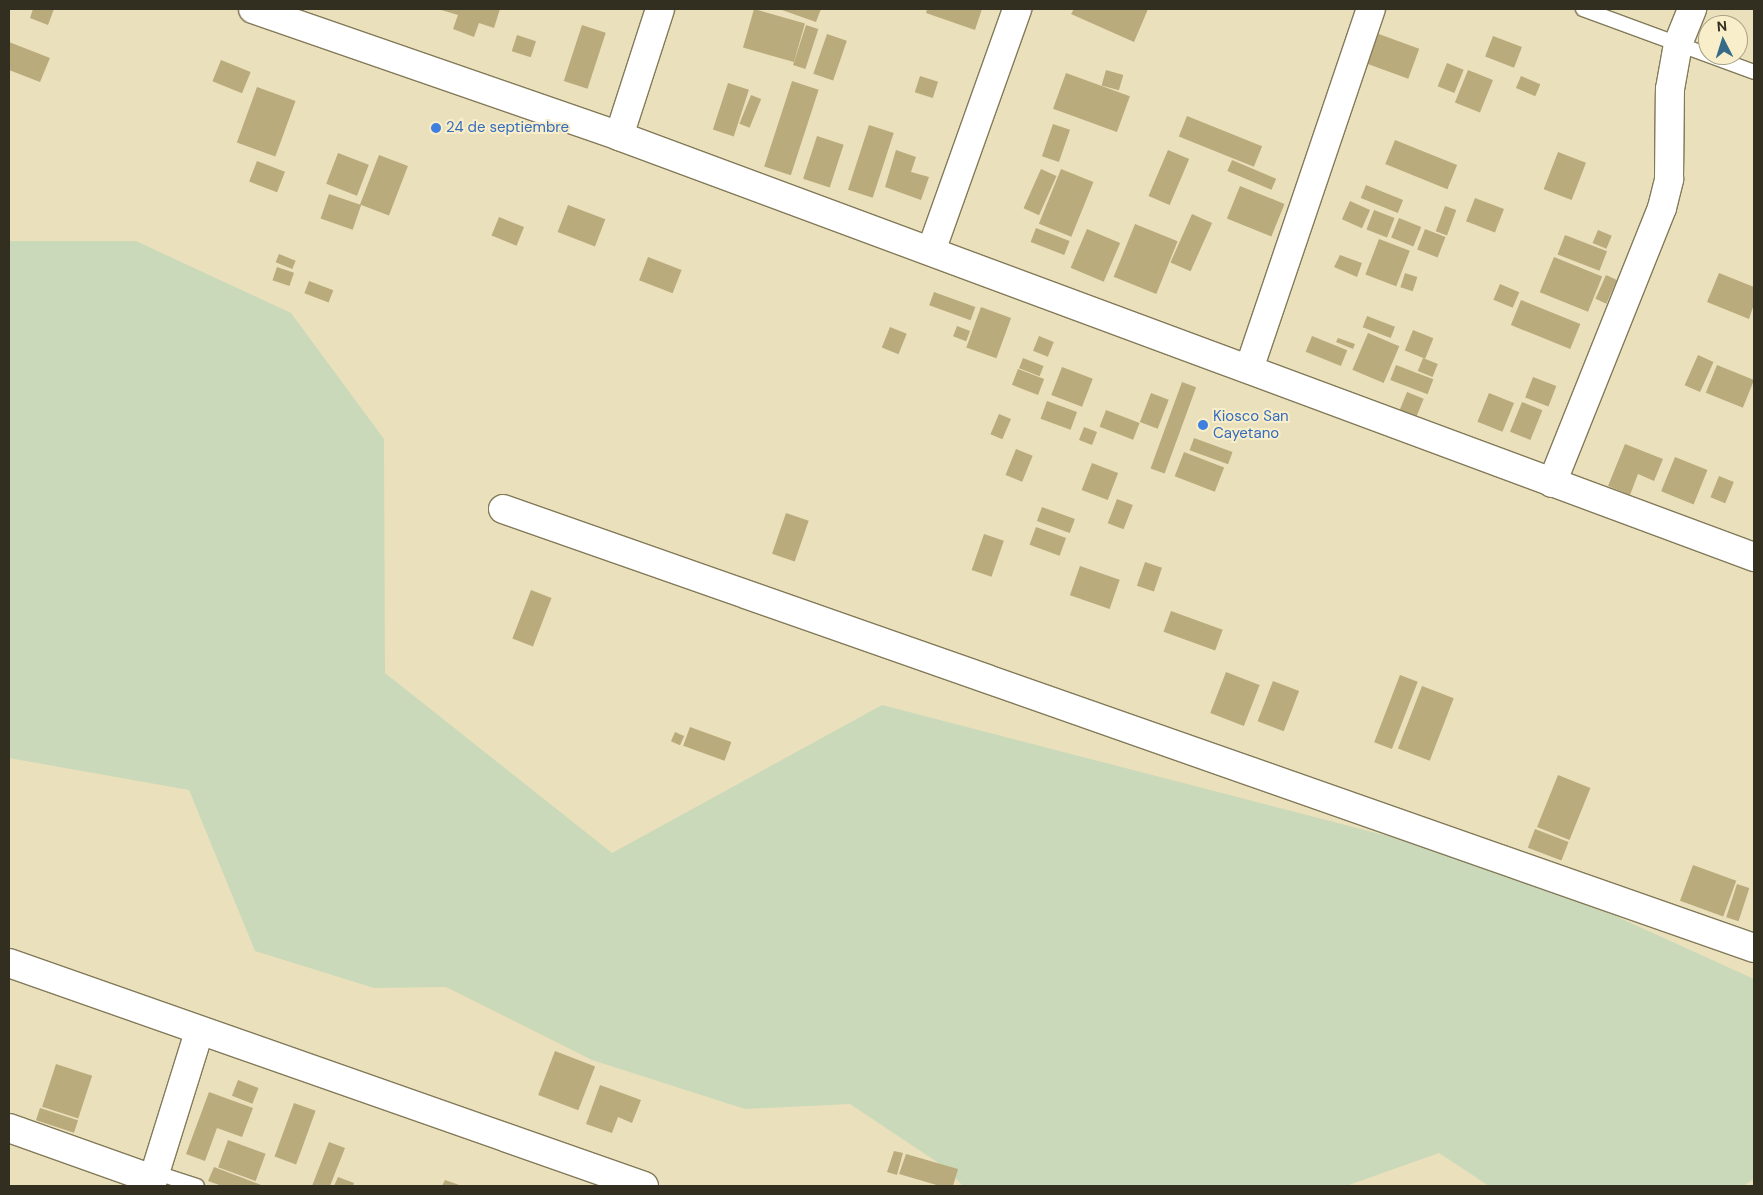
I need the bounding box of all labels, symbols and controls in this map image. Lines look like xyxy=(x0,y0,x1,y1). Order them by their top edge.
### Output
north arrow xyxy=(1698,15,1748,65)
text: N xyxy=(1716,17,1728,35)
place label: 24 de septiembre xyxy=(446,119,569,137)
marker: 24 de septiembre xyxy=(430,122,442,134)
place label: Kiosco San Cayetano xyxy=(1213,407,1289,442)
marker: Kiosco San Cayetano xyxy=(1197,419,1209,431)

